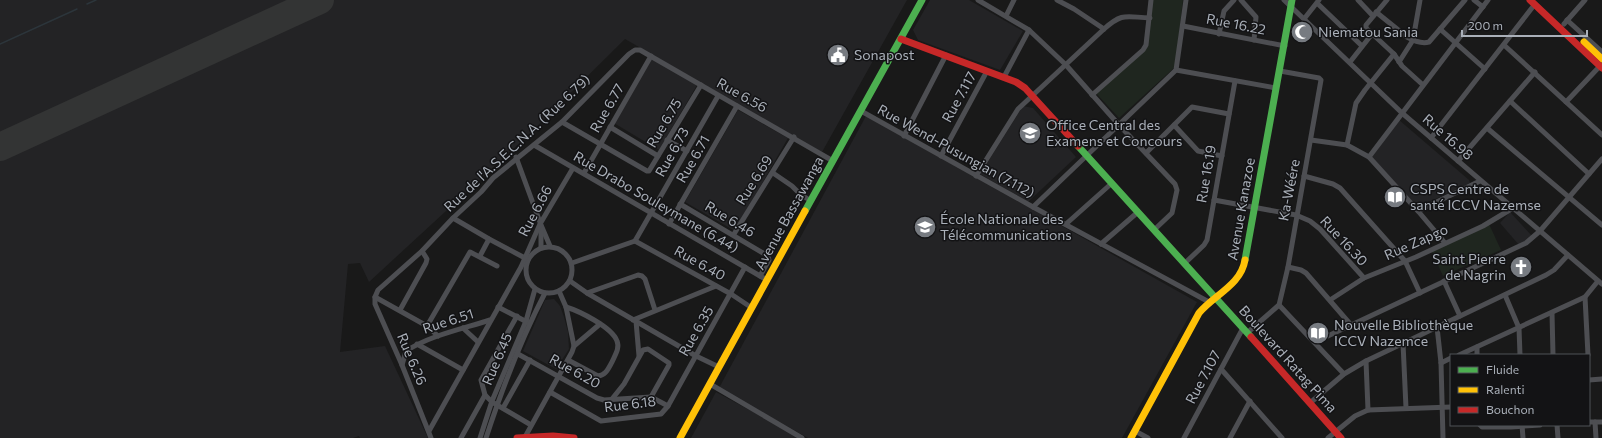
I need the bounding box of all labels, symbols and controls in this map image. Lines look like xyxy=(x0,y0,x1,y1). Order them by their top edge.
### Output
street label: Rue 16.22 xyxy=(1205,9,1268,38)
scale bar xyxy=(1462,12,1587,38)
text: 200 m xyxy=(1468,18,1503,32)
mosque icon: Niematou Sania xyxy=(1289,19,1315,45)
place label: Niematou Sania xyxy=(1318,23,1418,40)
public building icon: Sonapost xyxy=(825,42,851,68)
place label: Sonapost xyxy=(854,46,915,63)
street label: Rue 7.117 xyxy=(938,68,979,125)
street label: Rue de l'A.S.E.C.N.A. (Rue 6.79) xyxy=(440,70,593,215)
street label: Rue 6.56 xyxy=(714,74,771,115)
street label: Rue 6.77 xyxy=(586,80,627,135)
street label: Rue 6.75 xyxy=(642,95,685,150)
street label: Rue Wend-Pusungian (7.112) xyxy=(875,100,1038,201)
street label: Rue 16.98 xyxy=(1420,110,1477,163)
place label: Office Central des Examens et Concours xyxy=(1046,116,1182,149)
school or university icon: Office Central des Examens et Concours xyxy=(1017,120,1043,146)
street label: Rue 6.73 xyxy=(651,124,692,179)
street label: Rue 6.71 xyxy=(672,132,713,186)
street label: Rue 16.19 xyxy=(1192,144,1219,204)
street label: Rue Drabo Souleymane (6.44) xyxy=(571,147,742,256)
street label: Rue 6.69 xyxy=(732,152,775,208)
street label: Avenue Bassawanga xyxy=(750,153,827,272)
street label: Avenue Kanazoe xyxy=(1223,156,1258,262)
street label: Ka-Wéére xyxy=(1274,157,1303,222)
place label: CSPS Centre de santé ICCV Nazemse xyxy=(1410,180,1541,213)
street label: Rue 6.66 xyxy=(514,182,555,239)
library icon: CSPS Centre de santé ICCV Nazemse xyxy=(1382,184,1408,210)
street label: Rue 6.46 xyxy=(702,197,758,240)
place label: École Nationale des Télécommunications xyxy=(940,210,1072,243)
street label: Rue 16.30 xyxy=(1317,212,1372,269)
school or university icon: École Nationale des Télécommunications xyxy=(912,214,938,240)
street label: Rue Zapgo xyxy=(1381,220,1450,263)
street label: Rue 6.40 xyxy=(672,242,729,284)
place label: Saint Pierre de Nagrin xyxy=(1432,250,1506,283)
church icon: Saint Pierre de Nagrin xyxy=(1508,254,1534,280)
street label: Boulevard Ratag Pima xyxy=(1236,302,1341,416)
street label: Rue 6.35 xyxy=(675,303,717,359)
street label: Rue 6.51 xyxy=(420,304,476,337)
place label: Nouvelle Bibliothèque ICCV Nazemce xyxy=(1334,316,1473,349)
library icon: Nouvelle Bibliothèque ICCV Nazemce xyxy=(1305,320,1331,346)
street label: Rue 6.26 xyxy=(394,330,431,387)
street label: Rue 6.45 xyxy=(478,330,515,387)
street label: Rue 7.107 xyxy=(1181,347,1224,406)
street label: Rue 6.20 xyxy=(547,350,604,391)
legend xyxy=(1450,354,1590,426)
text: Fluide xyxy=(1486,362,1519,376)
text: Ralenti xyxy=(1486,382,1525,396)
street label: Rue 6.18 xyxy=(603,392,657,415)
text: Bouchon xyxy=(1486,402,1534,416)

